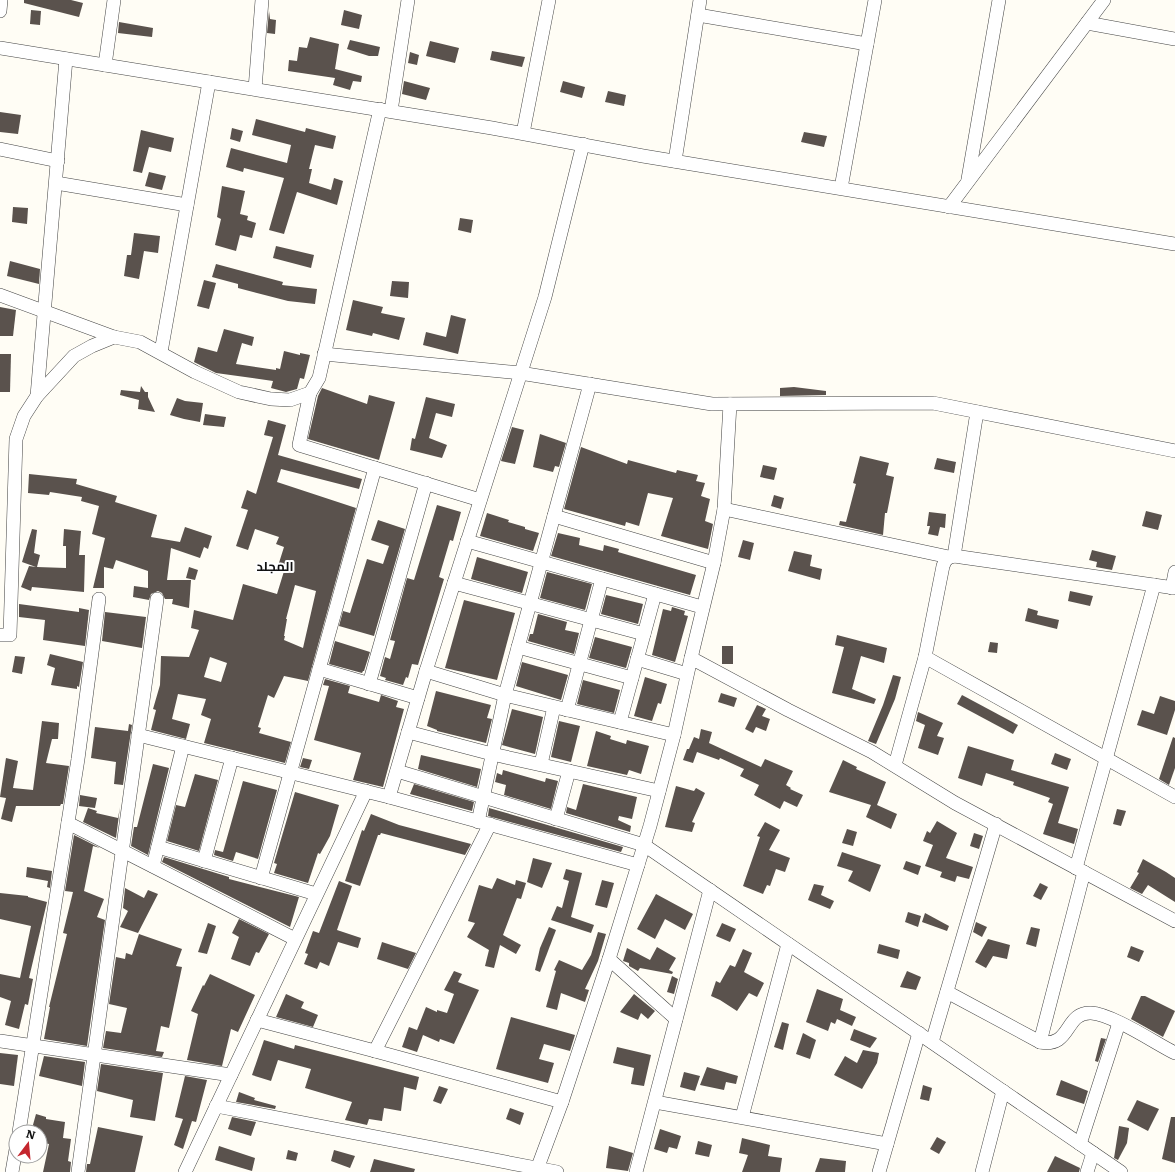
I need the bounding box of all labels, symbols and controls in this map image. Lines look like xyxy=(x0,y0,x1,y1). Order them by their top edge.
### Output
district label: المجلد xyxy=(256,556,294,575)
north arrow xyxy=(8,1124,48,1164)
text: N xyxy=(24,1124,38,1142)

